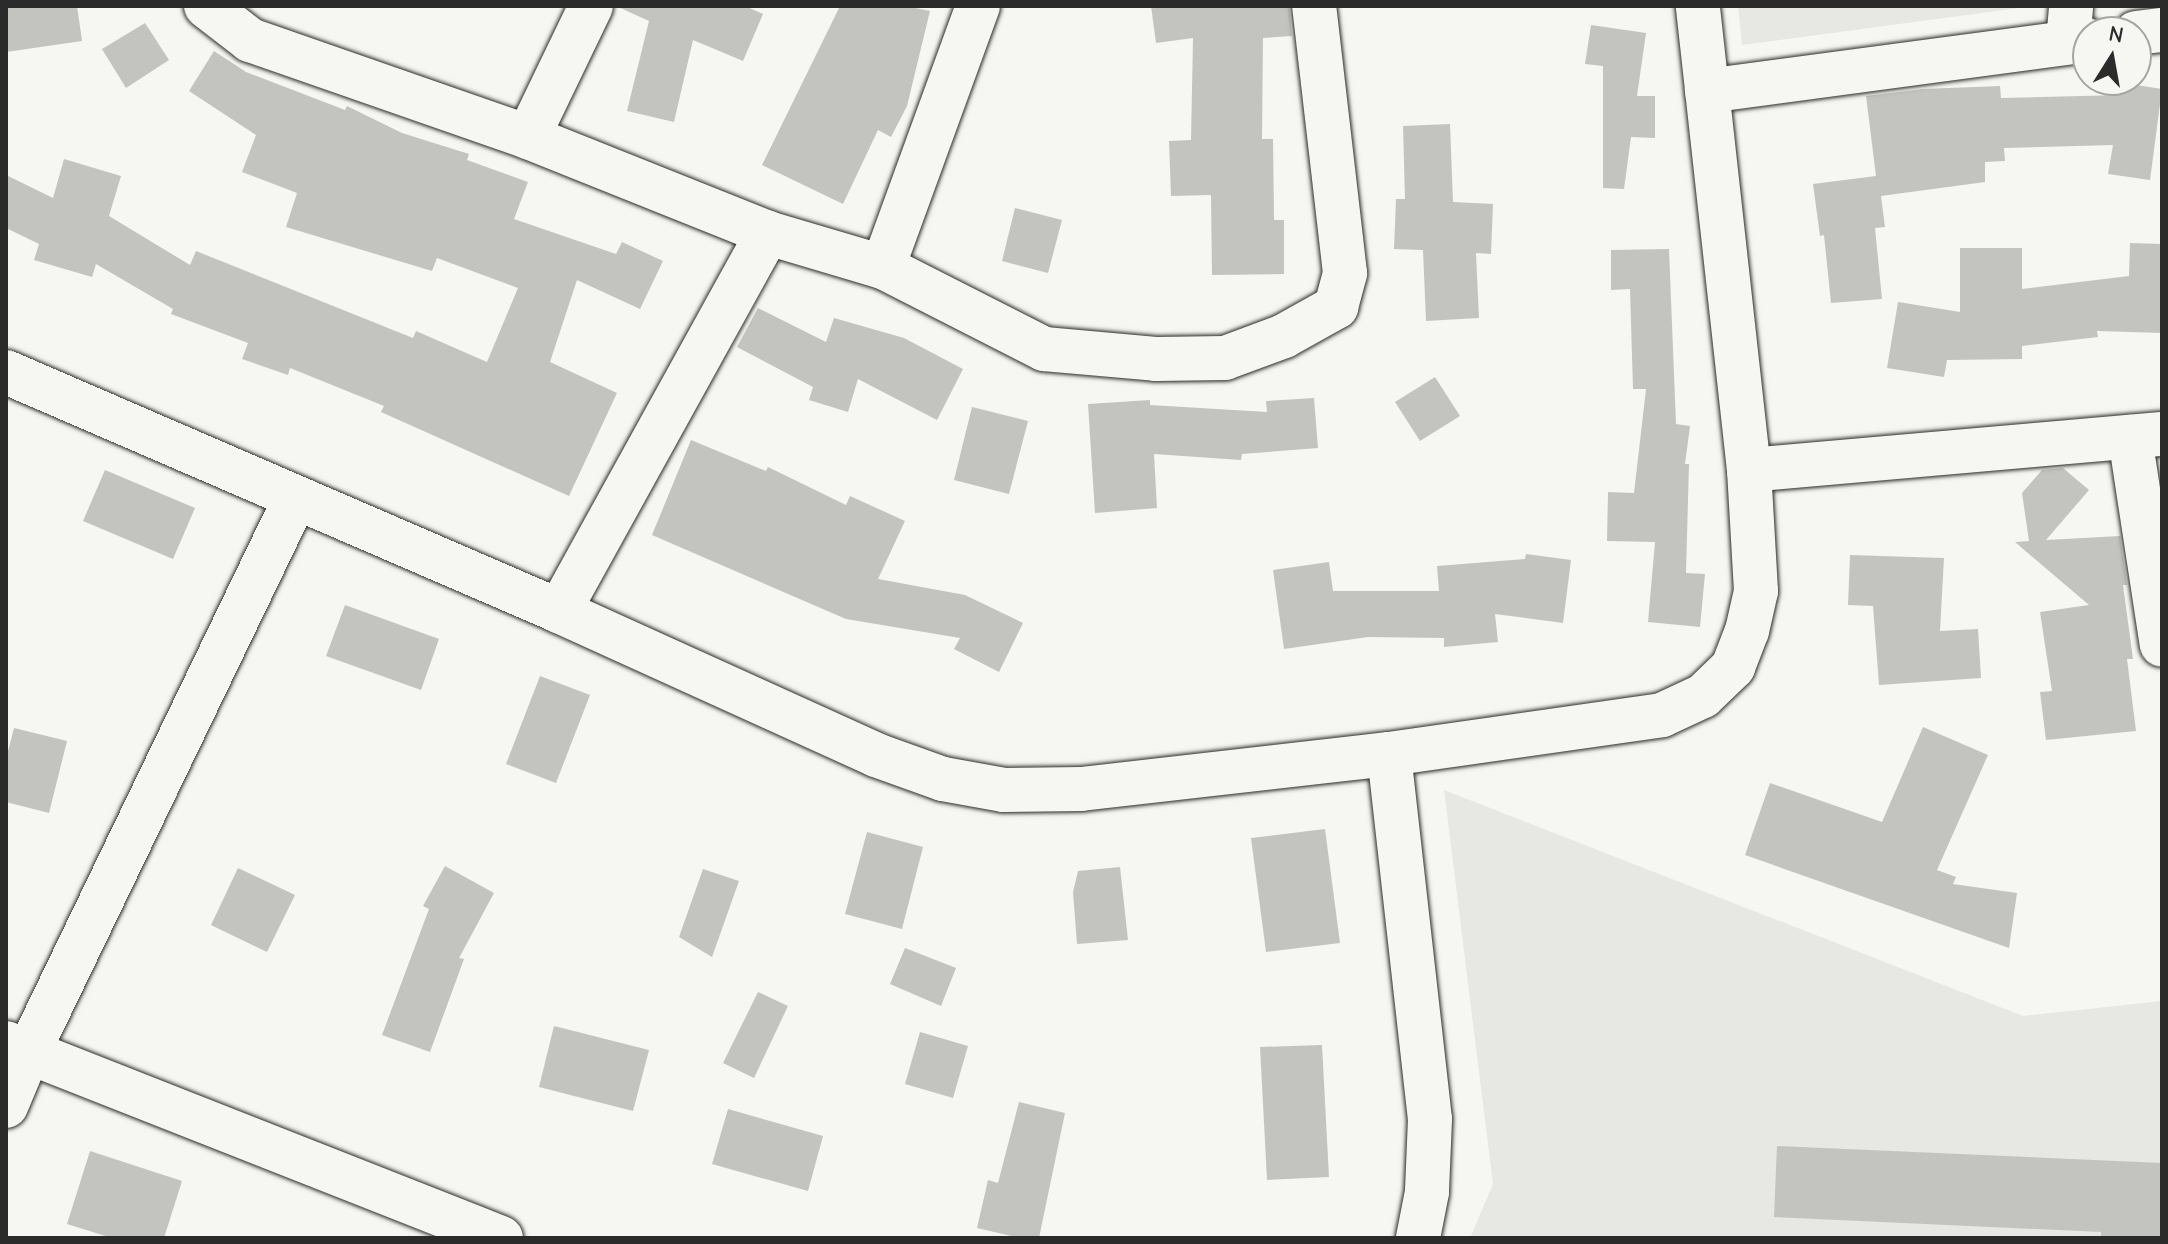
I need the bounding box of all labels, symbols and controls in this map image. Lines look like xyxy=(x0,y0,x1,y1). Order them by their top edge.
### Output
north arrow xyxy=(2072,16,2152,96)
text: N xyxy=(2107,20,2126,49)

